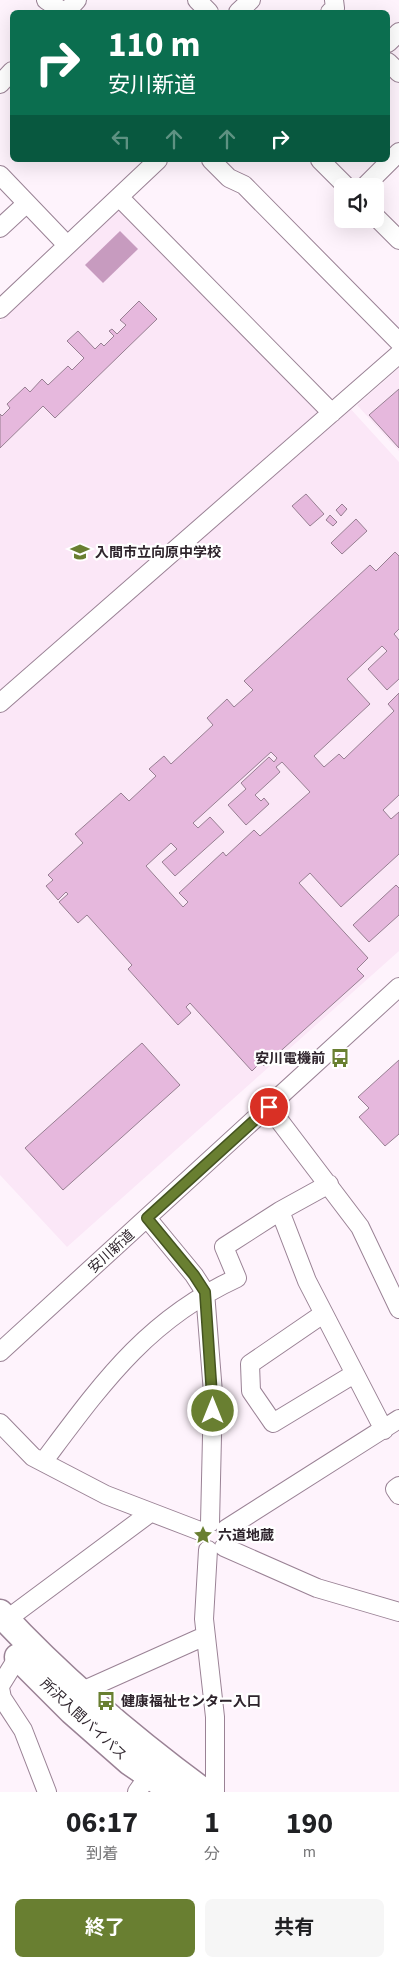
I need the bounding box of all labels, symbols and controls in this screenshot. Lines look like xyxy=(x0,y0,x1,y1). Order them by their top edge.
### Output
text: 110 m xyxy=(108,20,200,70)
icon: right xyxy=(25,30,90,95)
text: 安川新道 xyxy=(108,69,196,101)
icon: left xyxy=(107,125,135,153)
icon: ahead xyxy=(160,125,188,153)
icon: ahead xyxy=(213,125,241,153)
icon: right xyxy=(266,125,294,153)
map controls xyxy=(334,178,384,228)
button: sound xyxy=(334,178,384,228)
school or university icon: 入間市立向原中学校 xyxy=(69,541,91,563)
place label: 入間市立向原中学校 xyxy=(95,543,221,563)
bus stop icon: 安川電機前 xyxy=(329,1047,351,1069)
place label: 安川電機前 xyxy=(255,1049,325,1069)
pin xyxy=(248,1086,290,1128)
icon: arrive xyxy=(255,1093,283,1121)
street label: 安川新道 xyxy=(84,1226,139,1278)
position arrow xyxy=(186,1384,238,1436)
place icon: 六道地蔵 xyxy=(192,1524,214,1546)
place label: 六道地蔵 xyxy=(218,1526,274,1546)
street label: 所沢入間バイパス xyxy=(36,1674,131,1765)
bus stop icon: 健康福祉センター入口 xyxy=(95,1690,117,1712)
place label: 健康福祉センター入口 xyxy=(121,1692,261,1712)
text: 06:17 xyxy=(66,1801,138,1844)
text: 1 xyxy=(204,1801,220,1844)
text: 190 xyxy=(286,1802,333,1845)
text: m xyxy=(303,1841,316,1863)
text: 到着 xyxy=(86,1843,118,1865)
text: 分 xyxy=(204,1843,220,1865)
button: 終了 xyxy=(15,1899,195,1957)
button: 共有 xyxy=(205,1899,384,1957)

